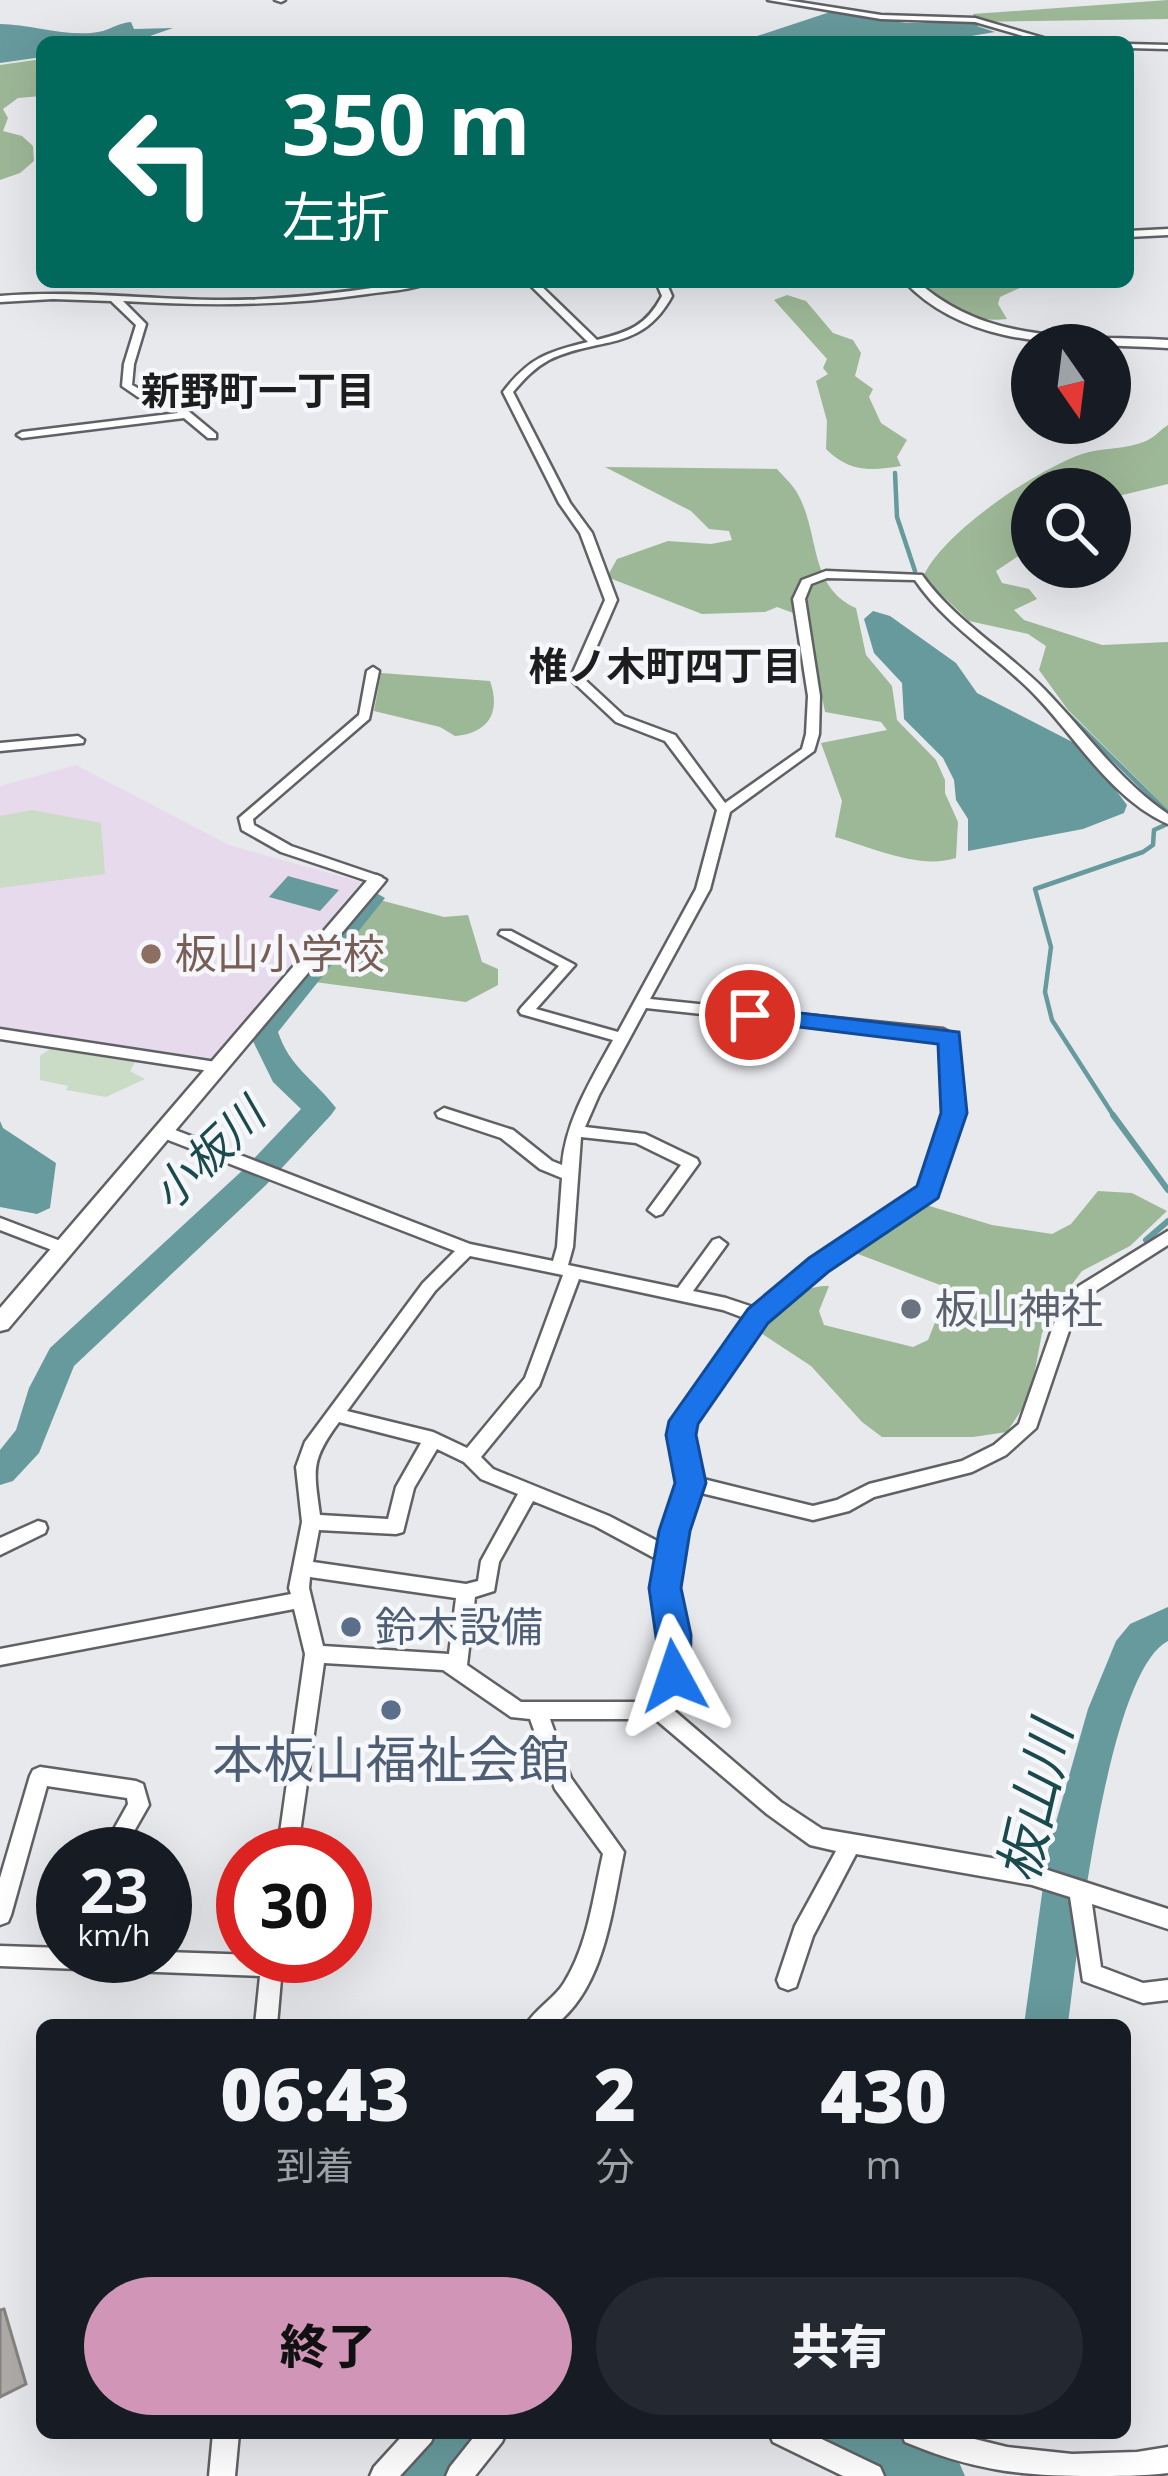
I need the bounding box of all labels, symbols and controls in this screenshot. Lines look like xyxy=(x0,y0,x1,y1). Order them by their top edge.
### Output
text: 350 m xyxy=(282,65,530,180)
icon: left xyxy=(84,84,240,240)
text: 左折 xyxy=(282,179,390,253)
north arrow xyxy=(1011,324,1131,444)
map controls xyxy=(1011,324,1131,588)
district label: 新野町一丁目 xyxy=(141,363,375,416)
button: search xyxy=(1011,468,1131,588)
district label: 椎ノ木町四丁目 xyxy=(528,638,802,691)
place label: 板山小学校 xyxy=(175,924,385,981)
marker: 板山小学校 xyxy=(138,941,164,967)
pin xyxy=(699,964,801,1066)
icon: arrive xyxy=(717,982,783,1048)
water label: 小板川 xyxy=(137,1081,280,1222)
place label: 板山神社 xyxy=(935,1279,1103,1336)
marker: 板山神社 xyxy=(898,1296,924,1322)
place label: 鈴木設備 xyxy=(375,1597,543,1654)
position arrow xyxy=(611,1613,737,1739)
marker: 鈴木設備 xyxy=(338,1614,364,1640)
marker: 本板山福祉会館 xyxy=(378,1697,404,1723)
water label: 板山川 xyxy=(979,1709,1088,1889)
place label: 本板山福祉会館 xyxy=(212,1723,570,1793)
speed limit sign: 30 xyxy=(216,1827,372,1983)
text: 23 xyxy=(80,1849,148,1931)
text: km/h xyxy=(78,1914,150,1955)
text: 06:43 xyxy=(220,2044,410,2142)
text: 2 xyxy=(594,2044,636,2142)
text: 430 xyxy=(820,2046,947,2144)
text: m xyxy=(865,2137,902,2190)
text: 到着 xyxy=(276,2138,354,2191)
text: 分 xyxy=(595,2138,635,2191)
button: 終了 xyxy=(84,2277,572,2415)
button: 共有 xyxy=(596,2277,1083,2415)

